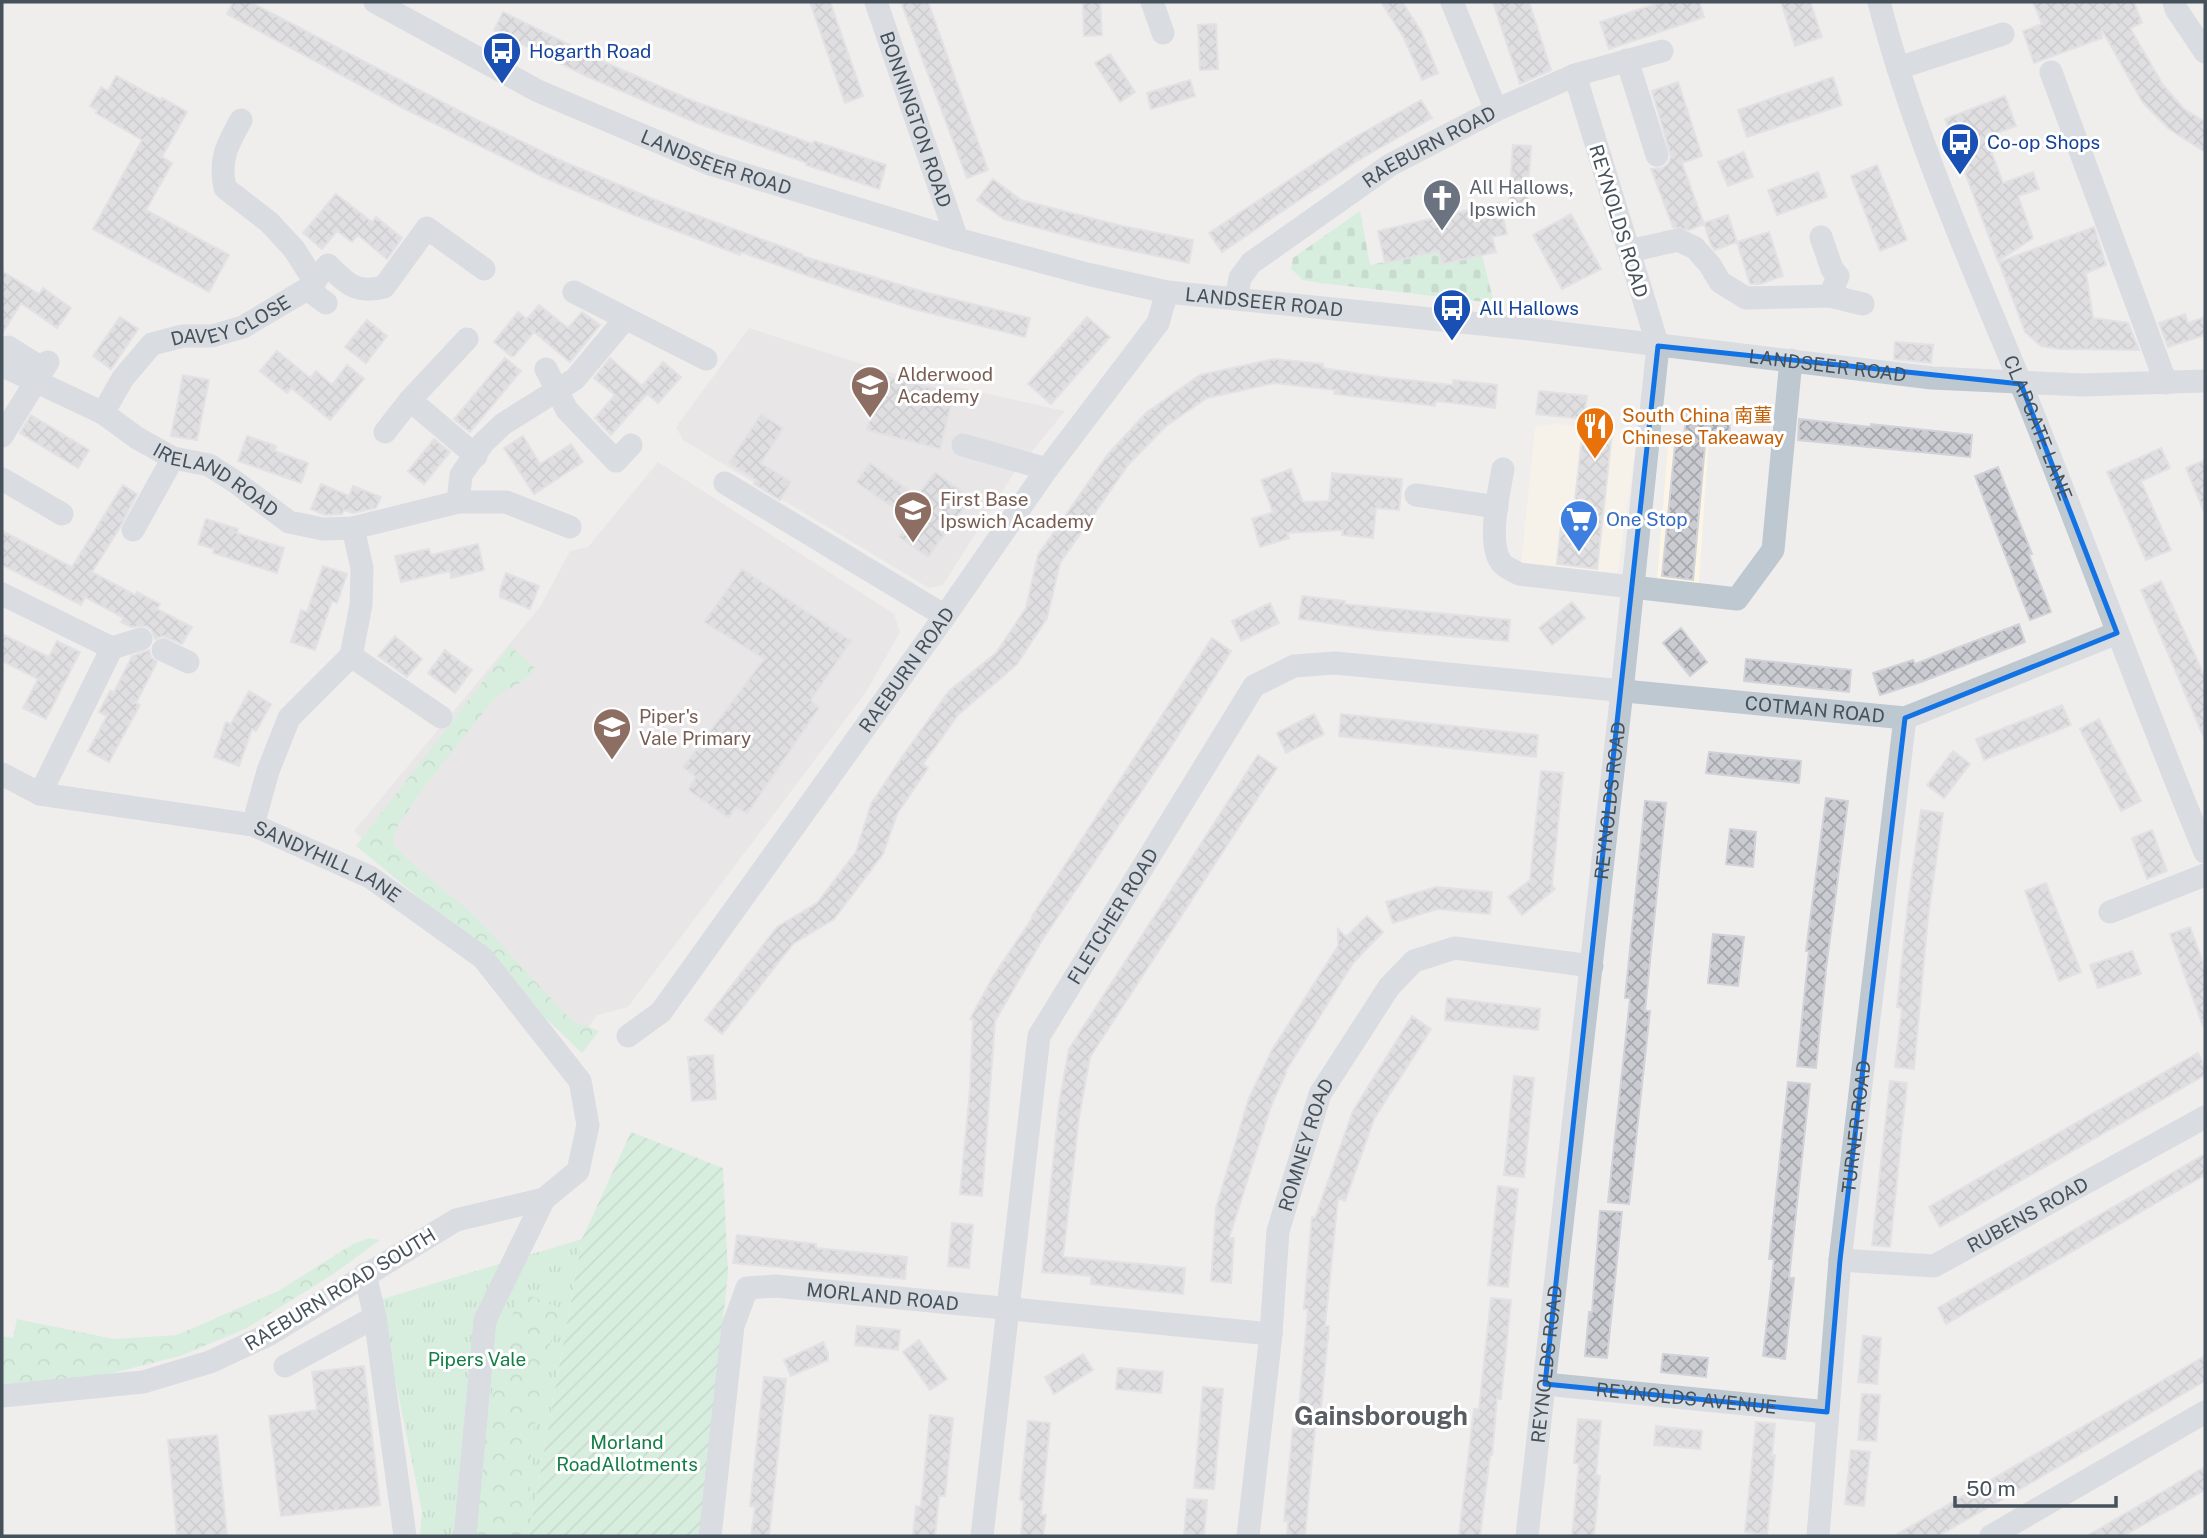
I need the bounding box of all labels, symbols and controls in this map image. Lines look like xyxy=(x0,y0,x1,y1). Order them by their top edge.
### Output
street label: BONNINGTON ROAD xyxy=(876,28,956,210)
bus stop icon: Hogarth Road xyxy=(481,30,523,85)
place label: Hogarth Road xyxy=(529,40,651,62)
street label: RAEBURN ROAD xyxy=(1358,101,1499,192)
bus stop icon: Co-op Shops xyxy=(1939,121,1981,176)
street label: LANDSEER ROAD xyxy=(638,125,794,199)
place label: Co-op Shops xyxy=(1987,131,2100,153)
street label: REYNOLDS ROAD xyxy=(1585,142,1653,300)
place label: All Hallows, Ipswich xyxy=(1469,176,1574,220)
church icon: All Hallows, Ipswich xyxy=(1421,177,1463,232)
street label: LANDSEER ROAD xyxy=(1184,283,1344,321)
bus stop icon: All Hallows xyxy=(1431,287,1473,342)
street label: DAVEY CLOSE xyxy=(168,290,294,350)
place label: All Hallows xyxy=(1479,297,1579,319)
street label: LANDSEER ROAD xyxy=(1747,345,1908,386)
street label: CLAPGATE LANE xyxy=(1999,352,2077,504)
place label: Alderwood Academy xyxy=(897,363,993,407)
school or university icon: Alderwood Academy xyxy=(849,364,891,419)
place label: South China 南菫 Chinese Takeaway xyxy=(1622,404,1784,448)
restaurant icon: South China 南菫 Chinese Takeaway xyxy=(1574,405,1616,460)
street label: IRELAND ROAD xyxy=(150,438,283,521)
place label: First Base Ipswich Academy xyxy=(940,488,1094,532)
school or university icon: First Base Ipswich Academy xyxy=(892,489,934,544)
supermarket icon: One Stop xyxy=(1558,498,1600,553)
place label: One Stop xyxy=(1606,508,1688,530)
street label: RAEBURN ROAD xyxy=(854,603,959,737)
street label: COTMAN ROAD xyxy=(1744,692,1886,727)
place label: Piper's Vale Primary xyxy=(639,705,751,749)
school or university icon: Piper's Vale Primary xyxy=(591,706,633,761)
street label: REYNOLDS ROAD xyxy=(1590,720,1629,881)
street label: SANDYHILL LANE xyxy=(250,816,405,907)
street label: FLETCHER ROAD xyxy=(1063,844,1163,988)
street label: TURNER ROAD xyxy=(1837,1059,1875,1195)
street label: ROMNEY ROAD xyxy=(1274,1074,1338,1214)
street label: RUBENS ROAD xyxy=(1963,1172,2092,1257)
street label: RAEBURN ROAD SOUTH xyxy=(241,1223,439,1355)
street label: MORLAND ROAD xyxy=(805,1278,960,1315)
street label: REYNOLDS ROAD xyxy=(1527,1284,1566,1444)
park label: Pipers Vale xyxy=(428,1348,526,1370)
street label: REYNOLDS AVENUE xyxy=(1595,1378,1778,1418)
district label: Gainsborough xyxy=(1294,1400,1468,1431)
park label: Morland RoadAllotments xyxy=(556,1431,698,1475)
scale bar xyxy=(1955,1464,2116,1508)
text: 50 m xyxy=(1966,1476,2016,1501)

